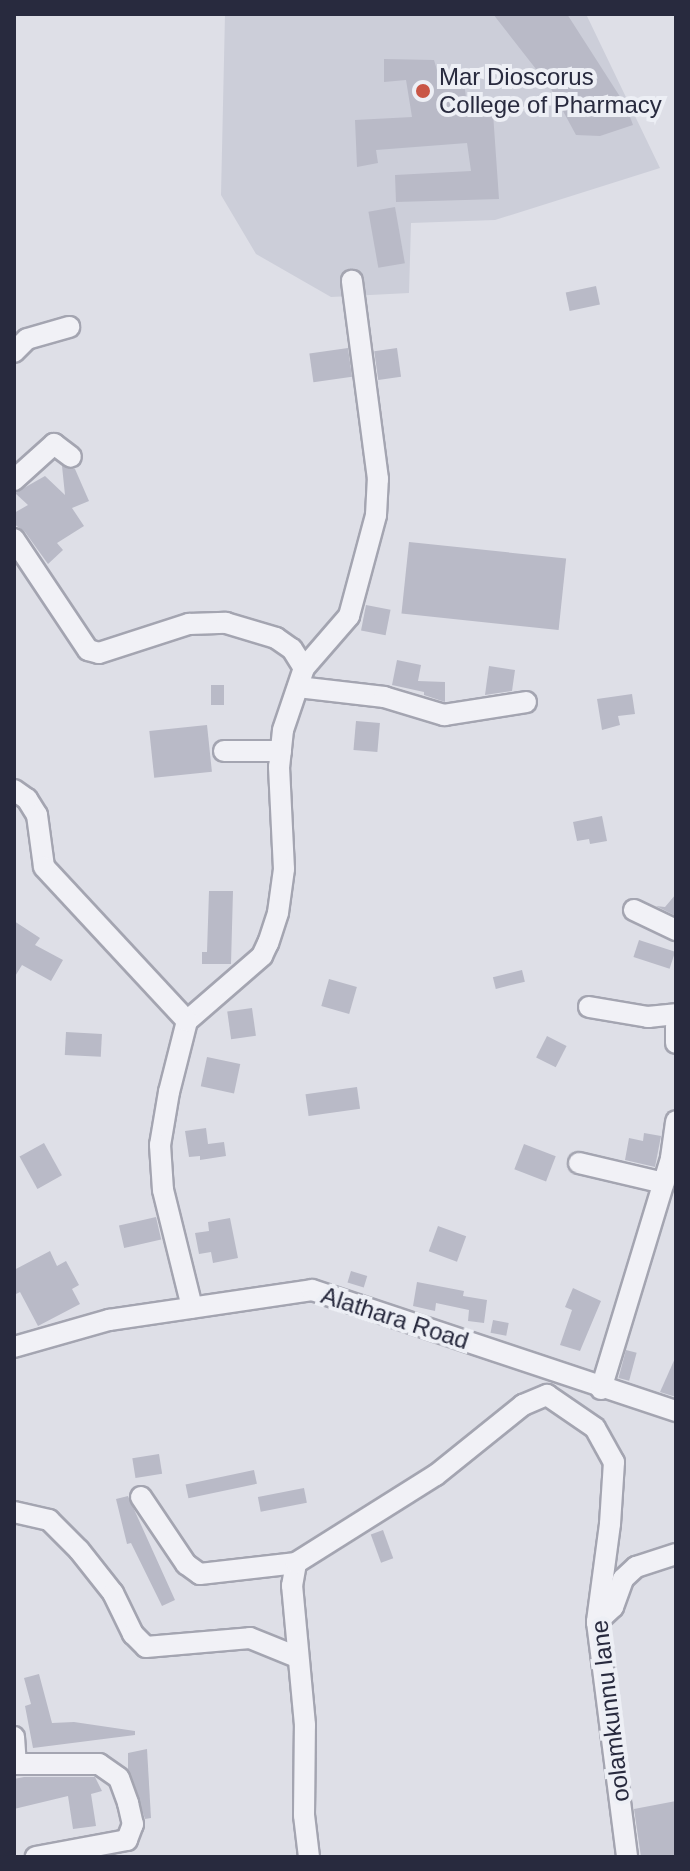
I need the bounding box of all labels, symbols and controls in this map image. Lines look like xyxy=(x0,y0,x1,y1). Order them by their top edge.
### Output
place label: Mar Dioscorus College of Pharmacy xyxy=(439,63,662,119)
marker: Mar Dioscorus College of Pharmacy xyxy=(414,82,432,100)
street label: Alathara Road xyxy=(318,1281,472,1355)
street label: oolamkunnu lane xyxy=(585,1619,635,1803)

